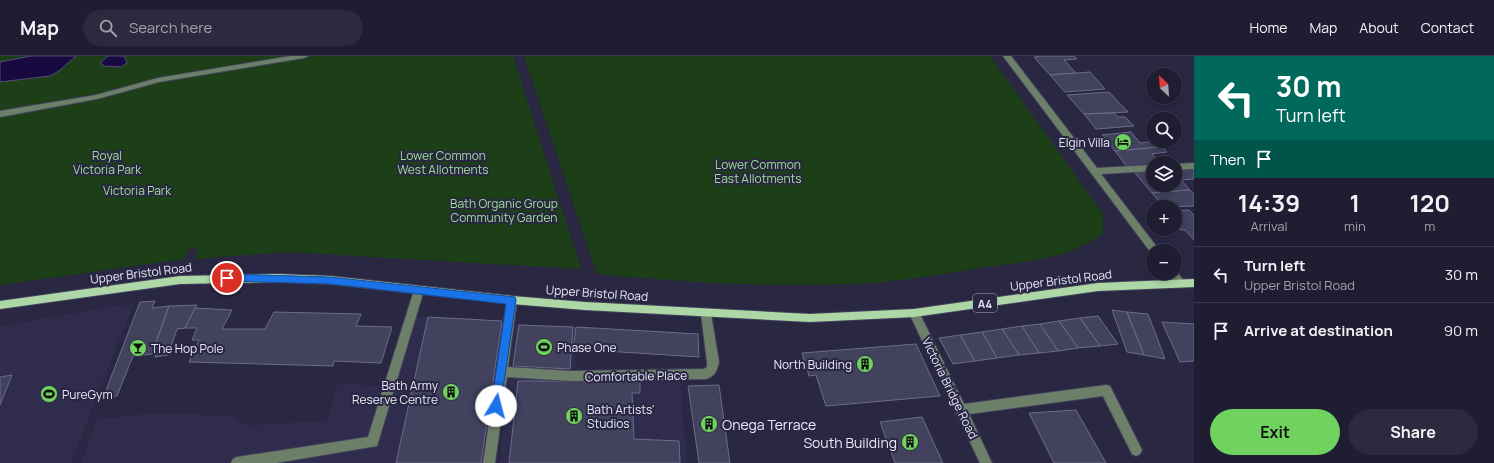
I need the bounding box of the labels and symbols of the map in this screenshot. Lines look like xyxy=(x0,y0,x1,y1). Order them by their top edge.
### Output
north arrow xyxy=(1146,68,1182,104)
hotel icon: Elgin Villa xyxy=(1113,132,1133,152)
place label: Elgin Villa xyxy=(1059,134,1110,151)
park label: Royal Victoria Park xyxy=(73,147,142,178)
park label: Lower Common West Allotments xyxy=(397,147,489,178)
park label: Lower Common East Allotments xyxy=(714,156,802,187)
park label: Victoria Park xyxy=(103,182,172,199)
park label: Bath Organic Group Community Garden xyxy=(450,195,558,226)
street label: Upper Bristol Road xyxy=(89,258,193,288)
pin xyxy=(210,261,244,295)
street label: Upper Bristol Road xyxy=(1009,265,1113,295)
street label: Upper Bristol Road xyxy=(545,281,649,305)
road number: A4 xyxy=(973,294,997,312)
street label: Victoria Bridge Road xyxy=(918,334,982,442)
sports icon: Phase One xyxy=(534,337,554,357)
bar icon: The Hop Pole xyxy=(128,338,148,358)
place label: Phase One xyxy=(557,339,617,356)
place label: The Hop Pole xyxy=(151,340,224,357)
building icon: North Building xyxy=(855,354,875,374)
place label: North Building xyxy=(774,356,852,373)
street label: Comfortable Place xyxy=(585,367,687,385)
place label: Bath Army Reserve Centre xyxy=(352,377,439,408)
building icon: Bath Army Reserve Centre xyxy=(441,382,461,402)
sports icon: PureGym xyxy=(39,384,59,404)
position arrow xyxy=(475,385,517,427)
place label: PureGym xyxy=(62,386,113,403)
place label: Bath Artists' Studios xyxy=(587,401,655,432)
building icon: Bath Artists' Studios xyxy=(564,406,584,426)
building icon: Onega Terrace xyxy=(699,414,719,434)
place label: Onega Terrace xyxy=(722,415,816,434)
building icon: South Building xyxy=(900,432,920,452)
place label: South Building xyxy=(803,433,897,452)

